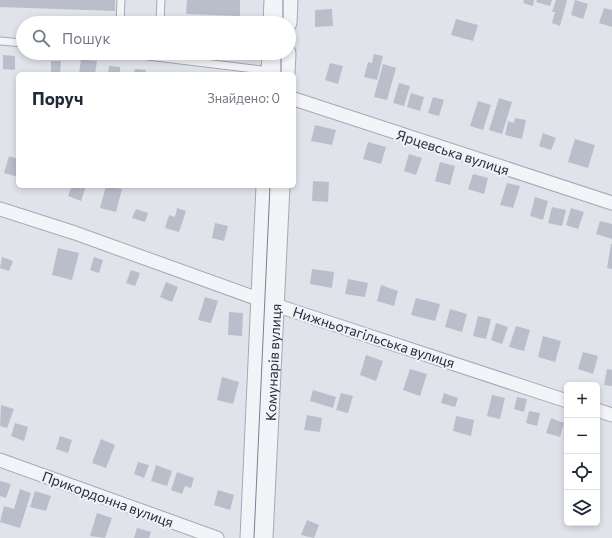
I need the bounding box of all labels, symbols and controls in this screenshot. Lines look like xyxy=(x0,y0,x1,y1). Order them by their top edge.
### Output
search box xyxy=(16,16,296,60)
icon: search xyxy=(30,27,52,49)
text: Пошук xyxy=(62,29,110,47)
text: Поруч xyxy=(32,88,83,109)
text: Знайдено: 0 xyxy=(207,90,280,106)
street label: Ярцевська вулиця xyxy=(394,126,512,178)
street label: Комунарів вулиця xyxy=(261,303,284,421)
street label: Нижньотагільська вулиця xyxy=(291,303,457,371)
map controls xyxy=(564,382,600,526)
button: + xyxy=(564,382,600,418)
button: − xyxy=(564,418,600,454)
button: locate xyxy=(564,454,600,490)
street label: Прикордонна вулиця xyxy=(40,467,176,531)
button: layers xyxy=(564,490,600,526)

